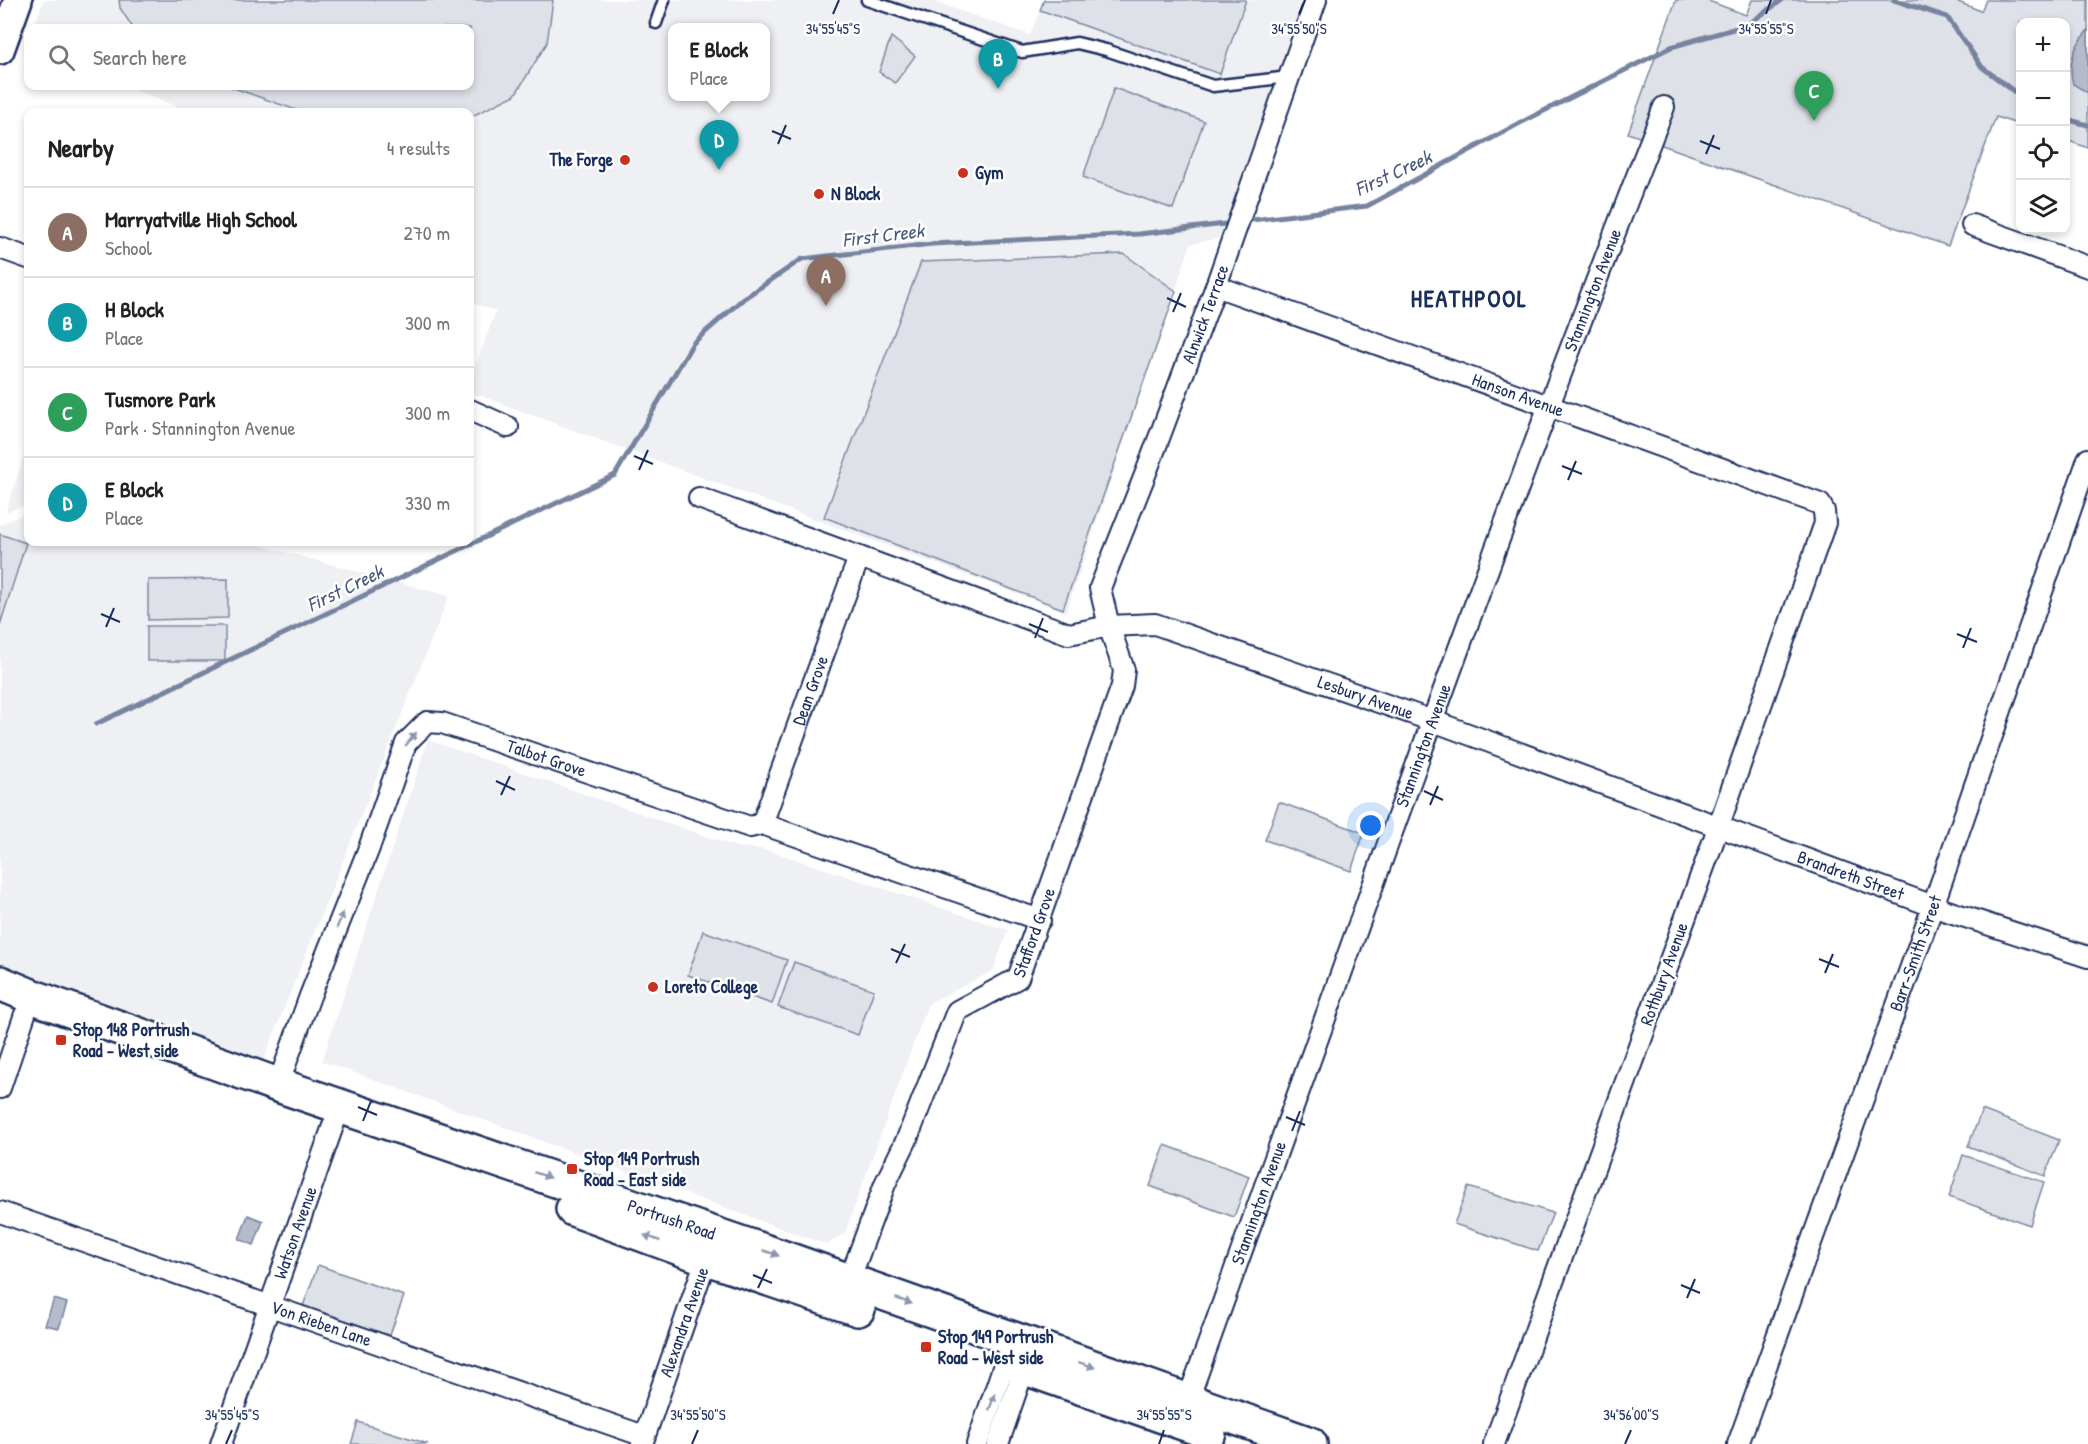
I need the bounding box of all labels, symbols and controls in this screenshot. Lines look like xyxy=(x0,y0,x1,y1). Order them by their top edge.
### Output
text: 34°55'45"S xyxy=(806,18,860,39)
text: 34°55'50"S xyxy=(1271,18,1327,39)
text: 34°55'55"S xyxy=(1738,18,1794,39)
map controls xyxy=(2016,18,2070,234)
button: + xyxy=(2016,18,2070,72)
popup xyxy=(668,23,770,101)
search box xyxy=(24,24,474,90)
text: E Block xyxy=(690,34,748,64)
pin: B xyxy=(978,40,1018,89)
icon: search xyxy=(45,41,78,74)
text: Search here xyxy=(93,42,187,72)
text: Place xyxy=(690,64,728,91)
pin: C xyxy=(1794,72,1834,121)
button: − xyxy=(2016,72,2070,126)
pin: D xyxy=(700,120,738,170)
button: locate xyxy=(2016,126,2070,180)
text: Nearby xyxy=(48,130,114,165)
text: 4 results xyxy=(387,134,450,161)
water label: First Creek xyxy=(1350,142,1437,202)
place label: The Forge xyxy=(549,147,614,173)
marker: The Forge xyxy=(618,153,632,167)
place label: Gym xyxy=(975,160,1004,186)
marker: Gym xyxy=(956,166,970,180)
button: layers xyxy=(2016,180,2070,234)
place label: N Block xyxy=(831,181,881,206)
marker: N Block xyxy=(812,187,826,201)
text: Marryatville High School xyxy=(105,204,297,234)
water label: First Creek xyxy=(841,216,927,253)
text: A xyxy=(63,219,72,246)
text: 270 m xyxy=(404,219,450,246)
street label: Stannington Avenue xyxy=(1558,225,1627,355)
text: School xyxy=(105,234,152,261)
pin: A xyxy=(806,256,846,306)
street label: Alnwick Terrace xyxy=(1175,261,1234,367)
district label: HEATHPOOL xyxy=(1411,282,1527,314)
text: H Block xyxy=(105,294,164,324)
text: B xyxy=(62,309,73,336)
text: 300 m xyxy=(405,309,450,336)
text: Place xyxy=(105,324,144,351)
street label: Hanson Avenue xyxy=(1469,366,1567,423)
text: Tusmore Park xyxy=(105,384,215,414)
text: C xyxy=(62,399,73,426)
text: 300 m xyxy=(405,399,450,426)
text: Park · Stannington Avenue xyxy=(105,414,295,441)
text: E Block xyxy=(105,474,163,504)
text: D xyxy=(63,489,72,516)
text: 330 m xyxy=(405,489,450,516)
text: Place xyxy=(105,504,144,531)
water label: First Creek xyxy=(302,557,389,618)
street label: Dean Grove xyxy=(786,652,834,729)
street label: Lesbury Avenue xyxy=(1314,669,1417,725)
street label: Stannington Avenue xyxy=(1389,680,1457,811)
one-way arrow xyxy=(405,731,418,747)
street label: Talbot Grove xyxy=(503,733,590,783)
your location xyxy=(1356,811,1385,840)
street label: Brandreth Street xyxy=(1794,844,1909,907)
street label: Stafford Grove xyxy=(1006,884,1061,981)
street label: Barr-Smith Street xyxy=(1883,891,1948,1015)
one-way arrow xyxy=(336,911,345,929)
street label: Rothbury Avenue xyxy=(1633,919,1694,1029)
place label: Loreto College xyxy=(665,974,759,1000)
marker: Loreto College xyxy=(646,980,660,994)
place label: Stop 148 Portrush Road - West side xyxy=(73,1017,190,1063)
marker: Stop 148 Portrush Road - West side xyxy=(54,1033,68,1047)
street label: Stannington Avenue xyxy=(1225,1138,1292,1268)
place label: Stop 149 Portrush Road - East side xyxy=(584,1146,700,1192)
marker: Stop 149 Portrush Road - East side xyxy=(565,1162,579,1176)
one-way arrow xyxy=(533,1170,551,1180)
street label: Watson Avenue xyxy=(267,1183,323,1282)
street label: Portrush Road xyxy=(624,1192,719,1246)
one-way arrow xyxy=(643,1232,661,1242)
one-way arrow xyxy=(762,1249,780,1258)
street label: Alexandra Avenue xyxy=(653,1264,714,1380)
street label: Von Rieben Lane xyxy=(268,1294,375,1352)
one-way arrow xyxy=(895,1297,913,1307)
place label: Stop 149 Portrush Road - West side xyxy=(938,1324,1054,1370)
marker: Stop 149 Portrush Road - West side xyxy=(919,1340,933,1354)
one-way arrow xyxy=(1078,1361,1096,1370)
one-way arrow xyxy=(987,1393,997,1411)
text: 34°55'45"S xyxy=(205,1404,259,1425)
text: 34°55'50"S xyxy=(670,1404,726,1425)
text: 34°55'55"S xyxy=(1136,1404,1192,1425)
text: 34°56'00"S xyxy=(1603,1404,1659,1425)

